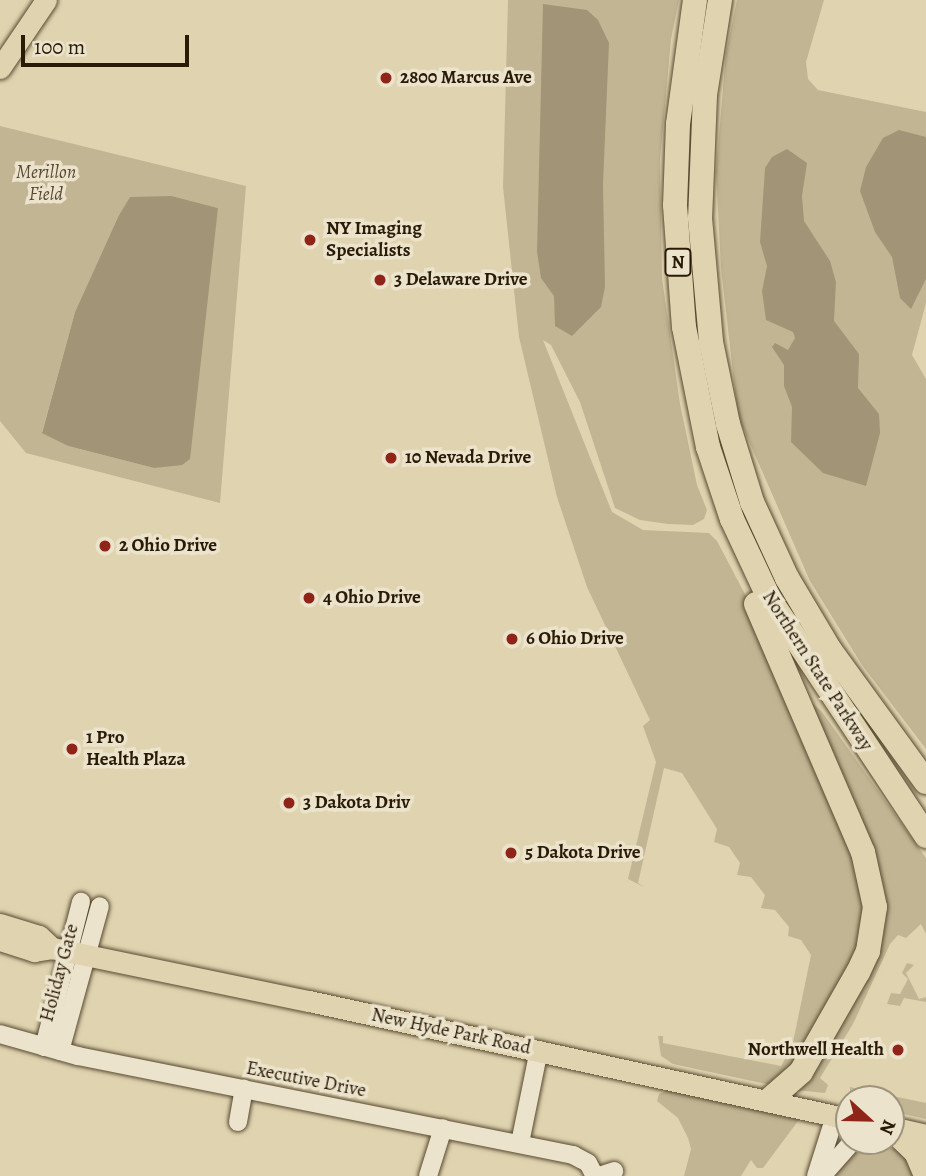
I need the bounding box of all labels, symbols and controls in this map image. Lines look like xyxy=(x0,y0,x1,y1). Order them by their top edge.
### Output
scale bar xyxy=(24,21,192,65)
text: 100 m xyxy=(34,33,85,61)
place label: 2800 Marcus Ave xyxy=(400,67,532,89)
marker: 2800 Marcus Ave xyxy=(378,70,394,86)
park label: Merillon Field xyxy=(16,162,76,206)
place label: NY Imaging Specialists xyxy=(326,218,422,262)
marker: NY Imaging Specialists xyxy=(300,230,320,250)
road number: N xyxy=(664,248,692,276)
place label: 3 Delaware Drive xyxy=(394,269,528,291)
marker: 3 Delaware Drive xyxy=(372,272,388,288)
place label: 10 Nevada Drive xyxy=(405,447,531,469)
marker: 10 Nevada Drive xyxy=(383,450,399,466)
place label: 2 Ohio Drive xyxy=(119,535,217,557)
marker: 2 Ohio Drive xyxy=(97,538,113,554)
place label: 4 Ohio Drive xyxy=(323,587,421,609)
street label: Northern State Parkway xyxy=(757,587,877,755)
marker: 4 Ohio Drive xyxy=(301,590,317,606)
place label: 6 Ohio Drive xyxy=(526,628,624,650)
marker: 6 Ohio Drive xyxy=(504,631,520,647)
place label: 1 Pro Health Plaza xyxy=(86,727,186,771)
marker: 1 Pro Health Plaza xyxy=(64,741,80,757)
place label: 3 Dakota Driv xyxy=(303,792,410,814)
marker: 3 Dakota Driv xyxy=(281,795,297,811)
place label: 5 Dakota Drive xyxy=(525,842,641,864)
marker: 5 Dakota Drive xyxy=(503,845,519,861)
street label: Holiday Gate xyxy=(36,922,84,1024)
street label: New Hyde Park Road xyxy=(369,1004,533,1060)
place label: Northwell Health xyxy=(747,1039,884,1061)
marker: Northwell Health xyxy=(890,1042,906,1058)
street label: Executive Drive xyxy=(244,1057,368,1103)
north arrow xyxy=(835,1085,905,1155)
text: N xyxy=(873,1116,902,1138)

